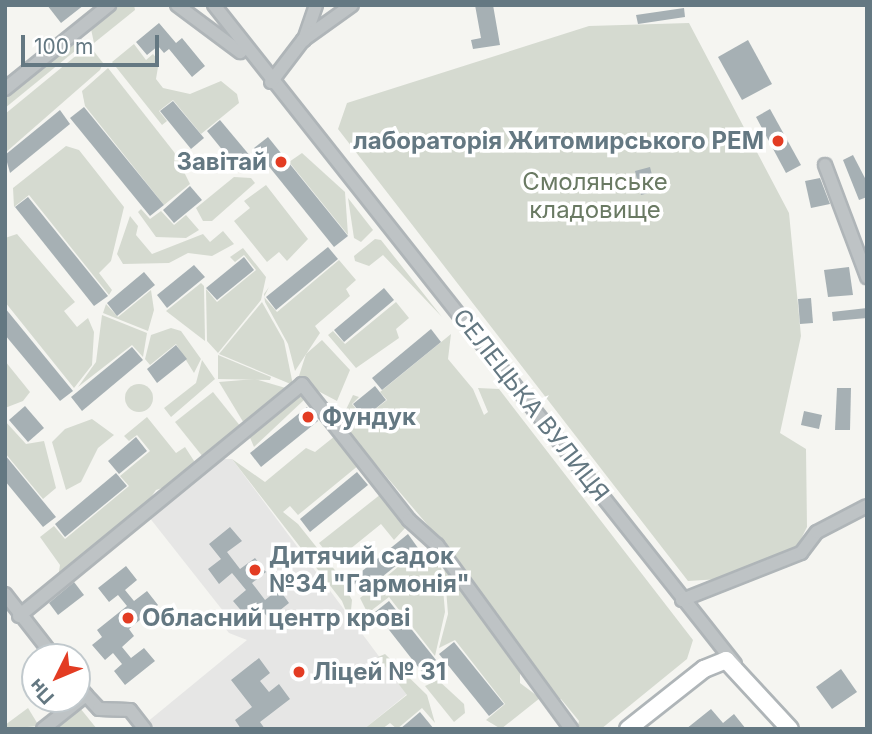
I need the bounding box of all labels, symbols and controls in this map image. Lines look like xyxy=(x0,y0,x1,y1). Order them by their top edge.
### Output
scale bar xyxy=(24,21,163,65)
text: 100 m xyxy=(34,34,93,59)
place label: лабораторія Житомирського РЕМ xyxy=(353,127,764,155)
marker: лабораторія Житомирського РЕМ xyxy=(770,133,786,149)
place label: Завітай xyxy=(176,148,267,176)
marker: Завітай xyxy=(273,154,289,170)
park label: Смолянське кладовище xyxy=(522,168,668,224)
street label: СЕЛЕЦЬКА ВУЛИЦЯ xyxy=(447,303,615,507)
place label: Фундук xyxy=(322,403,416,431)
marker: Фундук xyxy=(300,409,316,425)
place label: Дитячий садок №34 "Гармонія" xyxy=(269,542,470,598)
marker: Дитячий садок №34 "Гармонія" xyxy=(247,562,263,578)
place label: Обласний центр крові xyxy=(142,604,411,632)
marker: Обласний центр крові xyxy=(120,610,136,626)
north arrow xyxy=(21,643,91,713)
place label: Ліцей № 31 xyxy=(313,658,446,686)
marker: Ліцей № 31 xyxy=(291,664,307,680)
text: Пн xyxy=(24,674,59,709)

